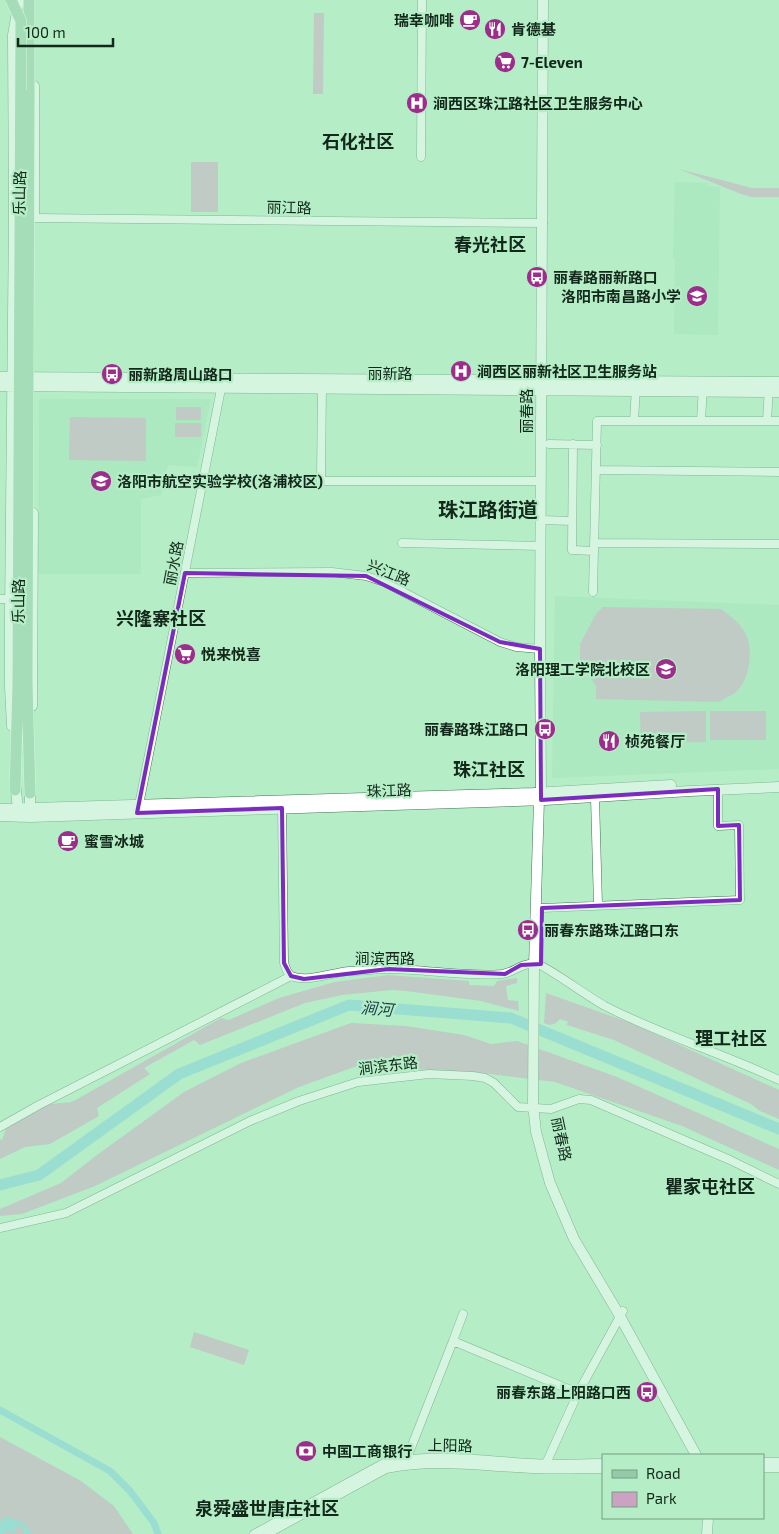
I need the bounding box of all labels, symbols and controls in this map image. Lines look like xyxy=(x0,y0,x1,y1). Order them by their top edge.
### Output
cafe icon: 瑞幸咖啡 xyxy=(458,8,482,32)
place label: 瑞幸咖啡 xyxy=(394,11,454,29)
scale bar xyxy=(18,15,112,47)
restaurant icon: 肯德基 xyxy=(483,17,507,41)
place label: 肯德基 xyxy=(511,20,556,38)
text: 100 m xyxy=(25,23,66,41)
supermarket icon: 7-Eleven xyxy=(493,50,517,74)
place label: 7-Eleven xyxy=(521,53,583,71)
hospital icon: 涧西区珠江路社区卫生服务中心 xyxy=(405,91,429,115)
place label: 涧西区珠江路社区卫生服务中心 xyxy=(433,94,643,112)
district label: 石化社区 xyxy=(322,130,394,152)
street label: 乐山路 xyxy=(10,170,28,216)
street label: 丽江路 xyxy=(266,198,312,216)
district label: 春光社区 xyxy=(454,233,526,255)
bus stop icon: 丽春路丽新路口 xyxy=(525,265,549,289)
place label: 丽春路丽新路口 xyxy=(553,268,658,286)
school or university icon: 洛阳市南昌路小学 xyxy=(685,284,709,308)
place label: 洛阳市南昌路小学 xyxy=(561,287,681,305)
hospital icon: 涧西区丽新社区卫生服务站 xyxy=(449,359,473,383)
bus stop icon: 丽新路周山路口 xyxy=(100,362,124,386)
place label: 涧西区丽新社区卫生服务站 xyxy=(477,362,657,380)
street label: 丽新路 xyxy=(367,364,413,382)
place label: 丽新路周山路口 xyxy=(128,365,233,383)
street label: 丽春路 xyxy=(517,388,535,434)
school or university icon: 洛阳市航空实验学校(洛浦校区) xyxy=(89,469,113,493)
place label: 洛阳市航空实验学校(洛浦校区) xyxy=(117,472,323,490)
district label: 珠江路街道 xyxy=(438,497,538,521)
street label: 丽水路 xyxy=(160,539,186,587)
street label: 兴江路 xyxy=(365,555,413,589)
street label: 乐山路 xyxy=(9,578,27,624)
district label: 兴隆寨社区 xyxy=(116,607,206,629)
supermarket icon: 悦来悦喜 xyxy=(173,642,197,666)
place label: 悦来悦喜 xyxy=(201,645,261,663)
school or university icon: 洛阳理工学院北校区 xyxy=(654,657,678,681)
place label: 洛阳理工学院北校区 xyxy=(515,660,650,678)
bus stop icon: 丽春路珠江路口 xyxy=(533,717,557,741)
place label: 丽春路珠江路口 xyxy=(424,720,529,738)
restaurant icon: 桢苑餐厅 xyxy=(597,729,621,753)
place label: 桢苑餐厅 xyxy=(625,732,685,750)
district label: 珠江社区 xyxy=(453,758,525,780)
street label: 珠江路 xyxy=(366,780,412,800)
cafe icon: 蜜雪冰城 xyxy=(56,829,80,853)
place label: 蜜雪冰城 xyxy=(84,832,144,850)
bus stop icon: 丽春东路珠江路口东 xyxy=(516,918,540,942)
place label: 丽春东路珠江路口东 xyxy=(544,921,679,939)
street label: 涧滨西路 xyxy=(355,949,415,967)
water label: 涧河 xyxy=(360,997,397,1019)
district label: 理工社区 xyxy=(695,1027,767,1049)
street label: 涧滨东路 xyxy=(357,1052,419,1078)
street label: 丽春路 xyxy=(549,1115,575,1163)
district label: 瞿家屯社区 xyxy=(665,1175,755,1197)
bus stop icon: 丽春东路上阳路口西 xyxy=(635,1380,659,1404)
place label: 丽春东路上阳路口西 xyxy=(496,1383,631,1401)
street label: 上阳路 xyxy=(427,1436,473,1454)
bank icon: 中国工商银行 xyxy=(294,1439,318,1463)
place label: 中国工商银行 xyxy=(322,1442,412,1460)
legend xyxy=(602,1454,764,1519)
text: Road xyxy=(646,1464,681,1482)
text: Park xyxy=(646,1489,677,1507)
district label: 泉舜盛世唐庄社区 xyxy=(195,1497,339,1519)

